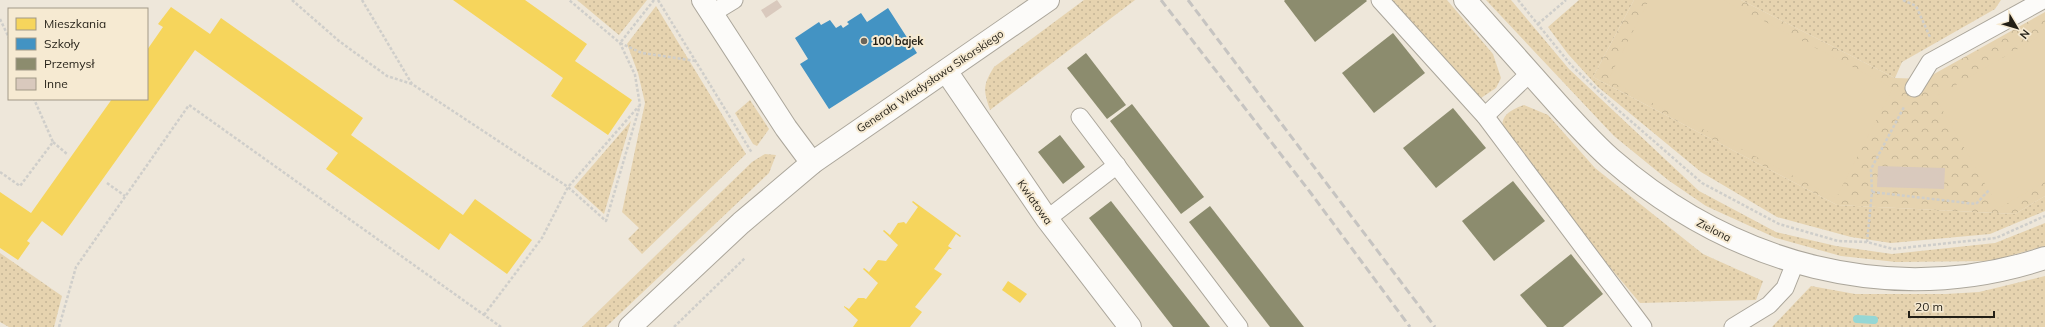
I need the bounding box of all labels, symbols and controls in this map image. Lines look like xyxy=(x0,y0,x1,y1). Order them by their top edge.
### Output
legend xyxy=(8,8,148,100)
north arrow xyxy=(1997,8,2037,48)
text: Mieszkania xyxy=(44,16,106,31)
street label: Generała Władysława Sikorskiego xyxy=(854,26,1006,136)
text: N xyxy=(2017,27,2033,42)
place label: 100 bajek xyxy=(872,34,924,48)
text: Szkoły xyxy=(44,36,80,51)
marker: 100 bajek xyxy=(859,36,869,46)
text: Przemysł xyxy=(44,56,95,71)
text: Inne xyxy=(44,76,68,91)
street label: Kwiatowa xyxy=(1014,177,1056,227)
street label: Zielona xyxy=(1694,215,1734,245)
scale bar xyxy=(1909,293,1994,319)
text: 20 m xyxy=(1915,299,1943,314)

